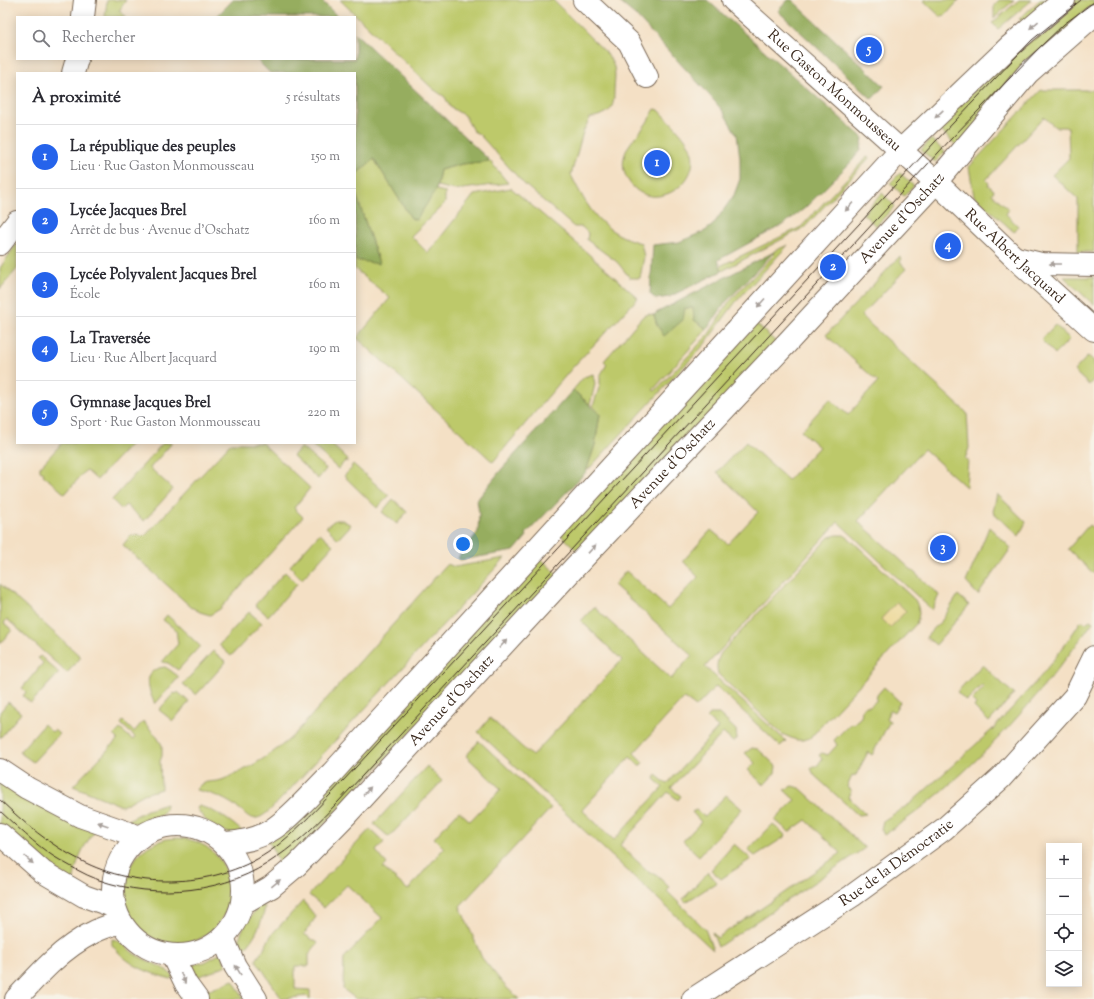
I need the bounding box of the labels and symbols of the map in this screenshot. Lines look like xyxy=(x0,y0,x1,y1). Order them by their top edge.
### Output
one-way arrow xyxy=(1029,21,1040,30)
street label: Rue Gaston Monmousseau xyxy=(763,25,906,157)
pin: 5 xyxy=(856,35,882,65)
one-way arrow xyxy=(934,109,944,119)
pin: 1 xyxy=(644,148,670,178)
street label: Avenue d'Oschatz xyxy=(855,168,950,269)
one-way arrow xyxy=(844,202,854,212)
street label: Rue Albert Jacquard xyxy=(960,204,1070,309)
pin: 4 xyxy=(935,231,961,261)
pin: 2 xyxy=(820,252,846,282)
one-way arrow xyxy=(1049,261,1061,268)
one-way arrow xyxy=(756,298,766,308)
street label: Avenue d'Oschatz xyxy=(625,414,721,514)
pin: 3 xyxy=(930,533,956,563)
your location xyxy=(453,534,473,554)
one-way arrow xyxy=(587,544,596,554)
one-way arrow xyxy=(498,639,508,649)
street label: Avenue d'Oschatz xyxy=(404,650,499,751)
one-way arrow xyxy=(363,786,372,796)
street label: Rue de la Démocratie xyxy=(835,814,959,912)
one-way arrow xyxy=(96,821,108,827)
one-way arrow xyxy=(24,855,34,864)
one-way arrow xyxy=(270,879,281,887)
one-way arrow xyxy=(234,964,241,976)
one-way arrow xyxy=(180,973,186,984)

